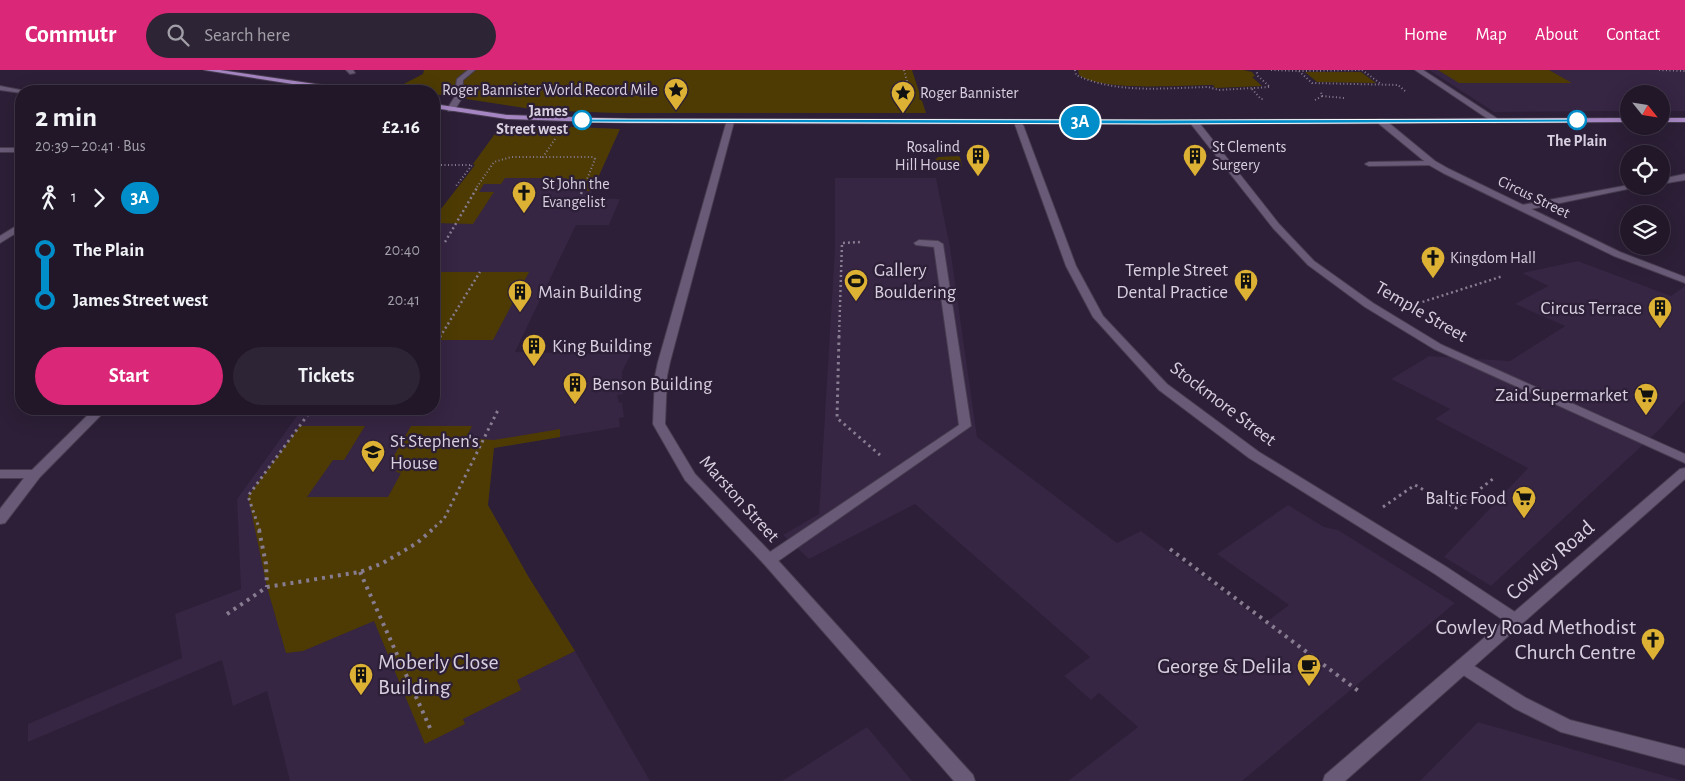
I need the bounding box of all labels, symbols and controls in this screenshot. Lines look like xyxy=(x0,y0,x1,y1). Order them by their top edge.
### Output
search box xyxy=(146,13,496,58)
icon: search xyxy=(164,21,192,49)
text: Commutr xyxy=(25,23,116,47)
text: Search here xyxy=(204,26,290,45)
text: Home xyxy=(1404,26,1447,44)
text: Map xyxy=(1475,26,1507,44)
text: About xyxy=(1535,26,1578,44)
text: Contact xyxy=(1606,26,1660,44)
place icon: Roger Bannister World Record Mile xyxy=(663,77,689,111)
place icon: Roger Bannister xyxy=(890,80,916,114)
place label: Roger Bannister World Record Mile xyxy=(442,82,658,98)
place label: Roger Bannister xyxy=(920,85,1019,101)
north arrow xyxy=(1620,85,1670,135)
map controls xyxy=(1620,85,1670,255)
place label: James Street west xyxy=(496,103,569,137)
text: 2 min xyxy=(35,104,97,132)
line badge: 3A xyxy=(1058,106,1102,138)
marker: James Street west xyxy=(572,110,592,130)
marker: The Plain xyxy=(1567,110,1587,130)
text: 3A xyxy=(1071,113,1089,131)
text: £2.16 xyxy=(382,118,420,137)
place label: The Plain xyxy=(1547,133,1607,149)
text: 20:39 – 20:41 · Bus xyxy=(35,138,146,154)
place label: Rosalind Hill House xyxy=(895,139,960,173)
place label: St Clements Surgery xyxy=(1212,139,1286,174)
building icon: Rosalind Hill House xyxy=(965,143,991,177)
building icon: St Clements Surgery xyxy=(1182,143,1208,177)
button: locate xyxy=(1620,145,1670,195)
street label: Circus Street xyxy=(1495,173,1573,221)
place label: St John the Evangelist xyxy=(542,176,610,210)
church icon: St John the Evangelist xyxy=(511,180,537,214)
icon: walk xyxy=(35,184,63,212)
icon: forward xyxy=(85,184,113,212)
text: 1 xyxy=(71,189,77,205)
text: 3A xyxy=(131,189,149,207)
button: layers xyxy=(1620,205,1670,255)
text: The Plain xyxy=(73,241,144,260)
text: 20:40 xyxy=(384,242,420,258)
church icon: Kingdom Hall xyxy=(1420,245,1446,279)
place label: Kingdom Hall xyxy=(1450,250,1536,266)
place label: Gallery Bouldering xyxy=(874,261,957,302)
place label: Temple Street Dental Practice xyxy=(1116,261,1228,302)
sports icon: Gallery Bouldering xyxy=(843,268,869,302)
building icon: Temple Street Dental Practice xyxy=(1233,268,1259,302)
street label: Temple Street xyxy=(1372,278,1470,346)
building icon: Main Building xyxy=(507,279,533,313)
place label: Main Building xyxy=(538,283,643,302)
text: James Street west xyxy=(73,291,208,310)
text: 20:41 xyxy=(387,292,420,308)
building icon: Circus Terrace xyxy=(1647,295,1673,329)
place label: Circus Terrace xyxy=(1541,299,1642,318)
building icon: King Building xyxy=(521,333,547,367)
place label: King Building xyxy=(552,337,653,356)
button: Start xyxy=(35,347,223,405)
button: Tickets xyxy=(233,347,420,405)
street label: Stockmore Street xyxy=(1167,358,1279,450)
building icon: Benson Building xyxy=(562,371,588,405)
place label: Benson Building xyxy=(592,375,713,394)
supermarket icon: Zaid Supermarket xyxy=(1633,382,1659,416)
place label: Zaid Supermarket xyxy=(1495,386,1628,405)
place label: St Stephen's House xyxy=(390,432,479,473)
school or university icon: St Stephen's House xyxy=(360,439,386,473)
street label: Marston Street xyxy=(695,452,783,546)
supermarket icon: Baltic Food xyxy=(1511,485,1537,519)
place label: Baltic Food xyxy=(1425,489,1506,508)
street label: Cowley Road xyxy=(1502,516,1598,604)
place label: Cowley Road Methodist Church Centre xyxy=(1435,616,1636,663)
church icon: Cowley Road Methodist Church Centre xyxy=(1640,627,1666,661)
place label: Moberly Close Building xyxy=(378,651,499,698)
cafe icon: George & Delila xyxy=(1296,653,1322,687)
place label: George & Delila xyxy=(1157,655,1292,677)
building icon: Moberly Close Building xyxy=(348,662,374,696)

